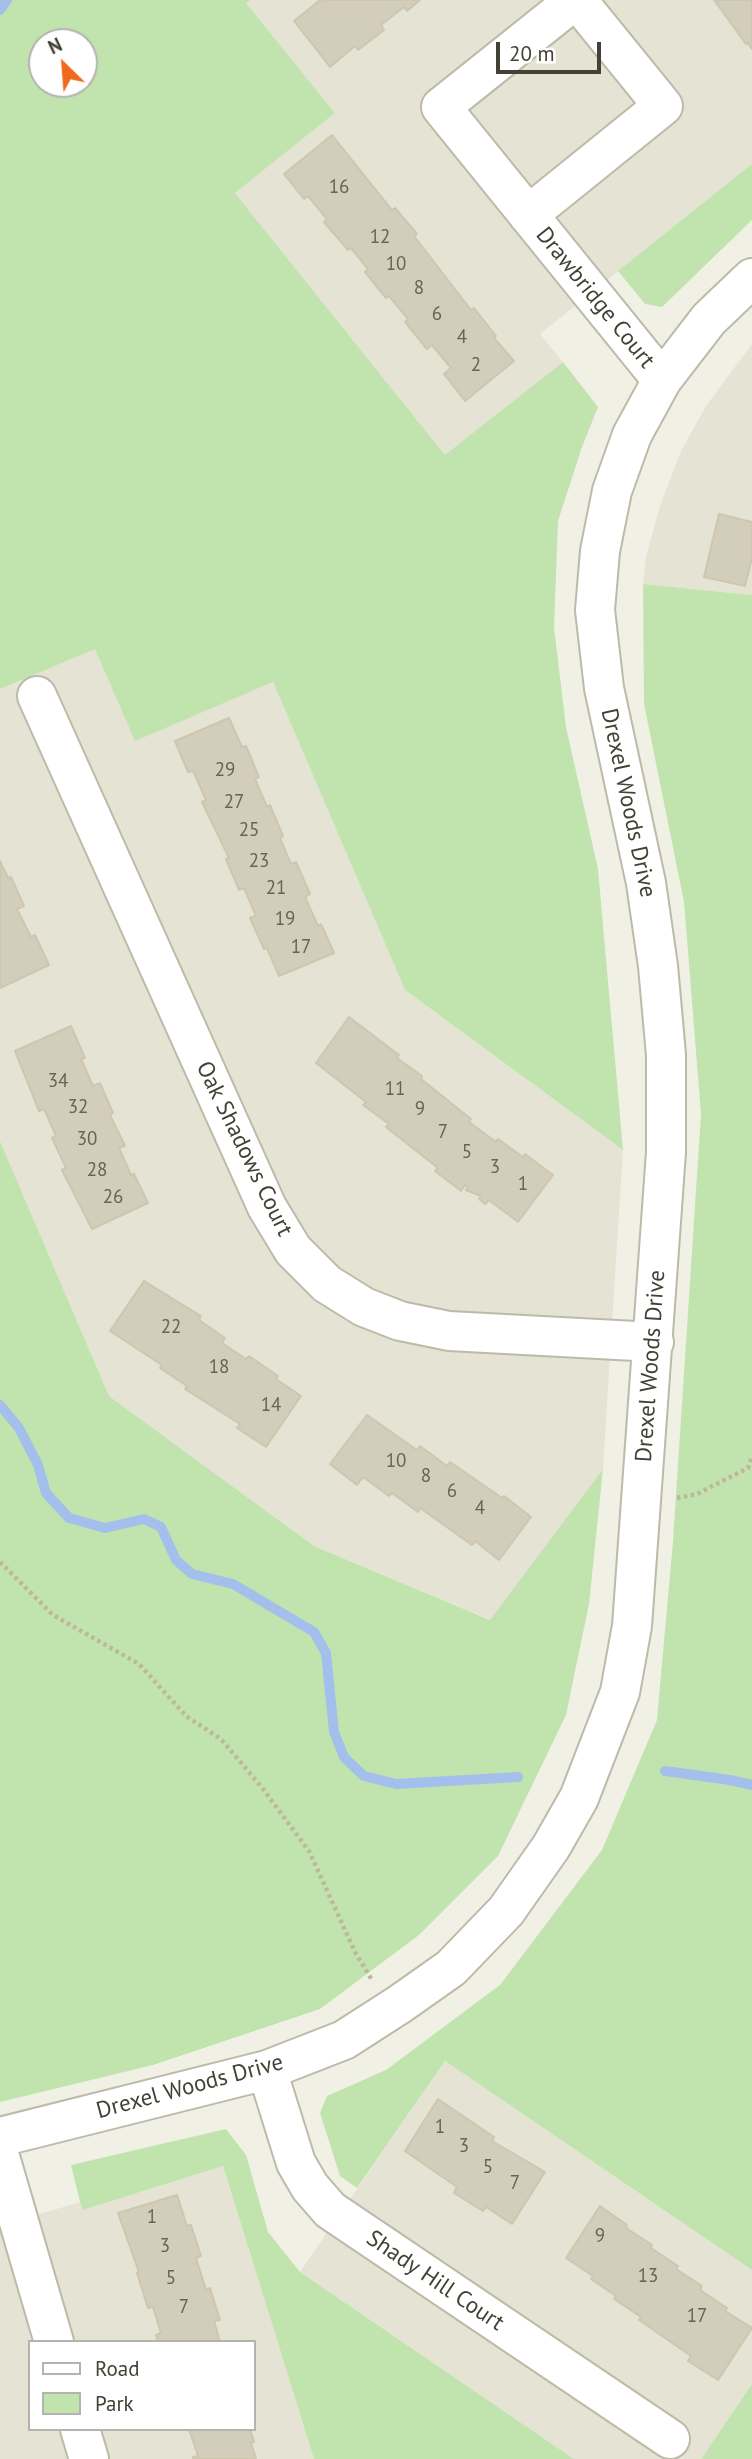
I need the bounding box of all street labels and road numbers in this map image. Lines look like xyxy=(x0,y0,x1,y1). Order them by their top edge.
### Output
street label: Drawbridge Court xyxy=(530,222,660,374)
street label: Drexel Woods Drive xyxy=(595,706,661,900)
street label: Oak Shadows Court xyxy=(190,1057,298,1241)
street label: Drexel Woods Drive xyxy=(631,1269,671,1463)
street label: Drexel Woods Drive xyxy=(94,2049,286,2125)
street label: Shady Hill Court xyxy=(361,2225,509,2337)

